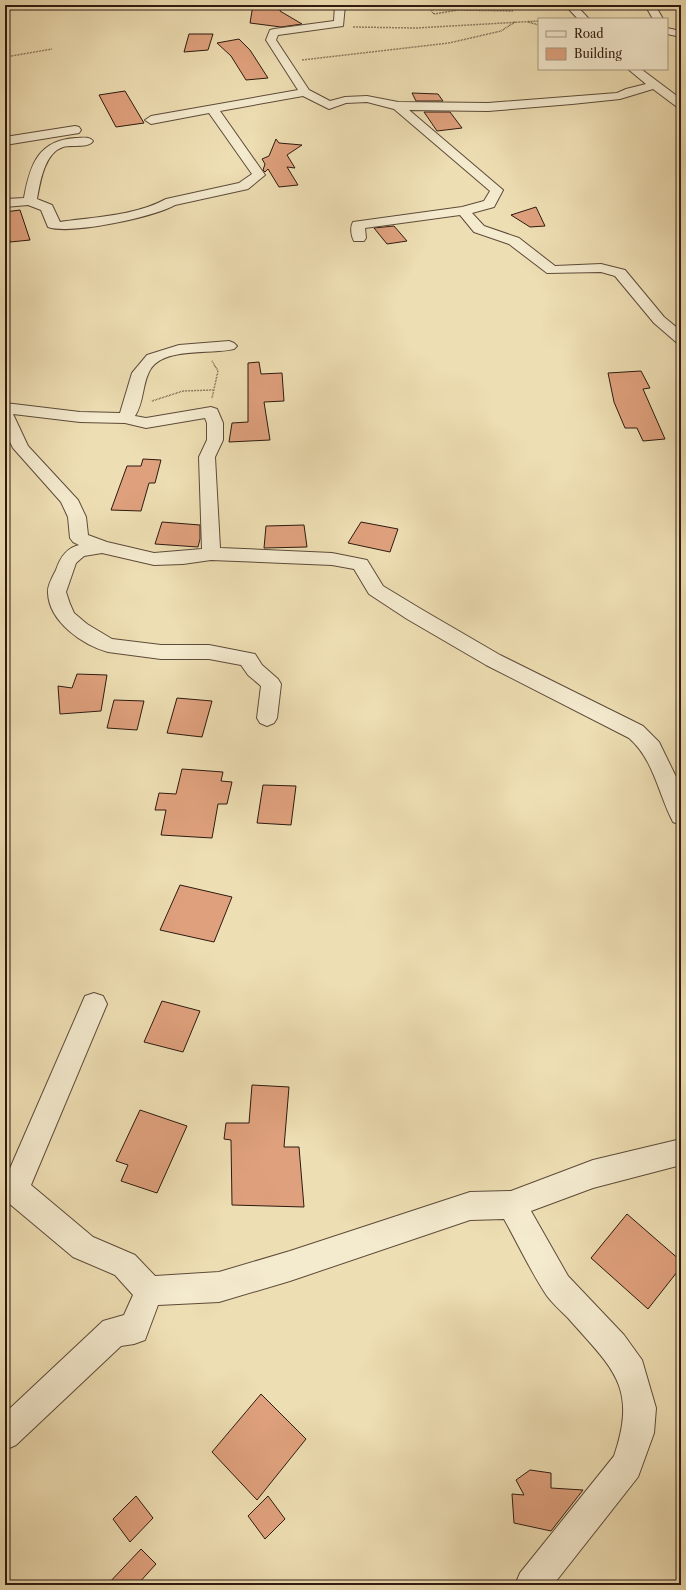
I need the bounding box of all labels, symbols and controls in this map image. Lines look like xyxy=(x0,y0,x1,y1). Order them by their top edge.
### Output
legend xyxy=(538,18,668,70)
text: Road xyxy=(574,26,604,41)
text: Building xyxy=(574,46,622,61)

